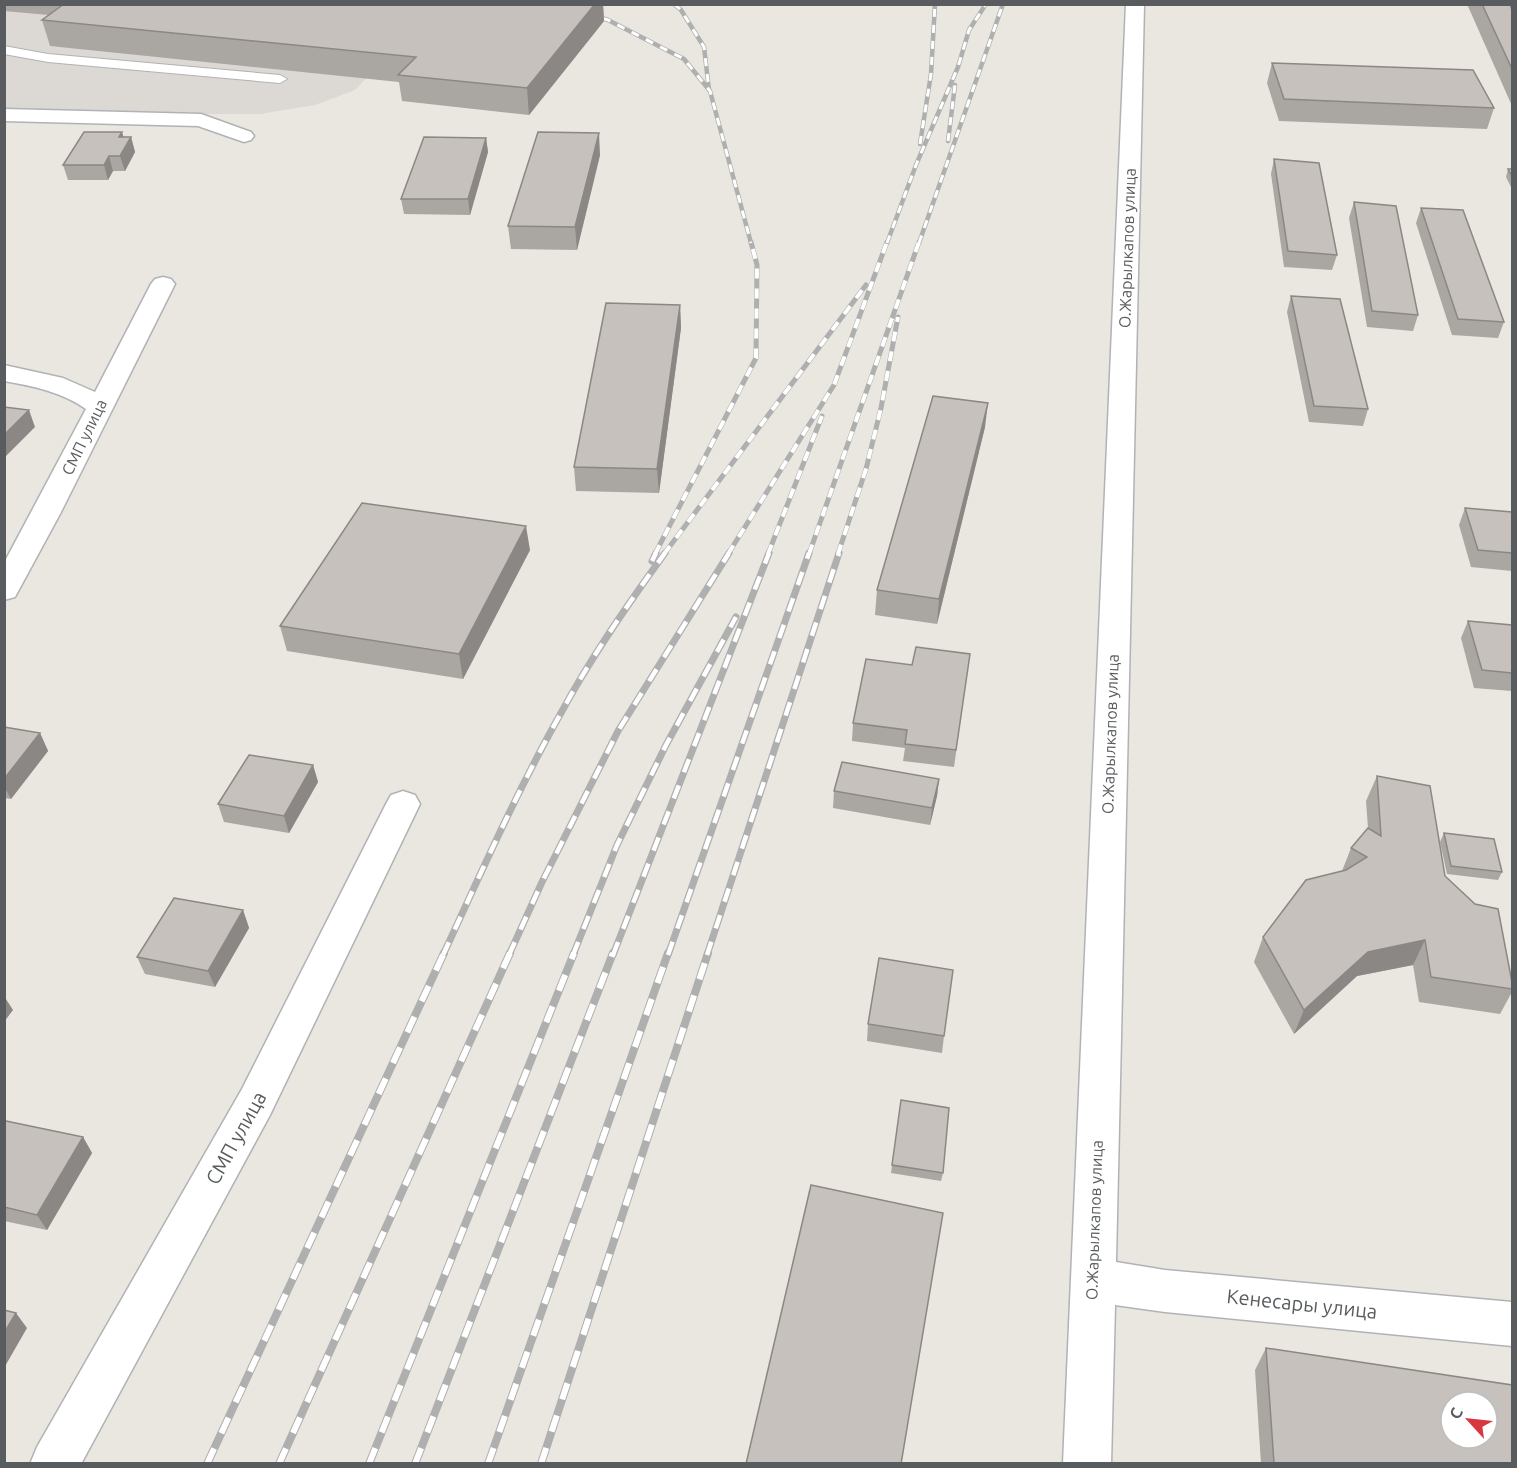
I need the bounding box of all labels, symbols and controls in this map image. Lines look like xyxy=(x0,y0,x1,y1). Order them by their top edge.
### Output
street label: О.Жарылкапов улица xyxy=(1115,168,1139,328)
street label: СМП улица xyxy=(58,396,110,478)
street label: О.Жарылкапов улица xyxy=(1098,654,1122,814)
street label: СМП улица xyxy=(201,1087,271,1188)
street label: О.Жарылкапов улица xyxy=(1082,1140,1106,1300)
street label: Кенесары улица xyxy=(1226,1284,1378,1323)
north arrow xyxy=(1439,1390,1499,1450)
text: С xyxy=(1445,1405,1466,1422)

